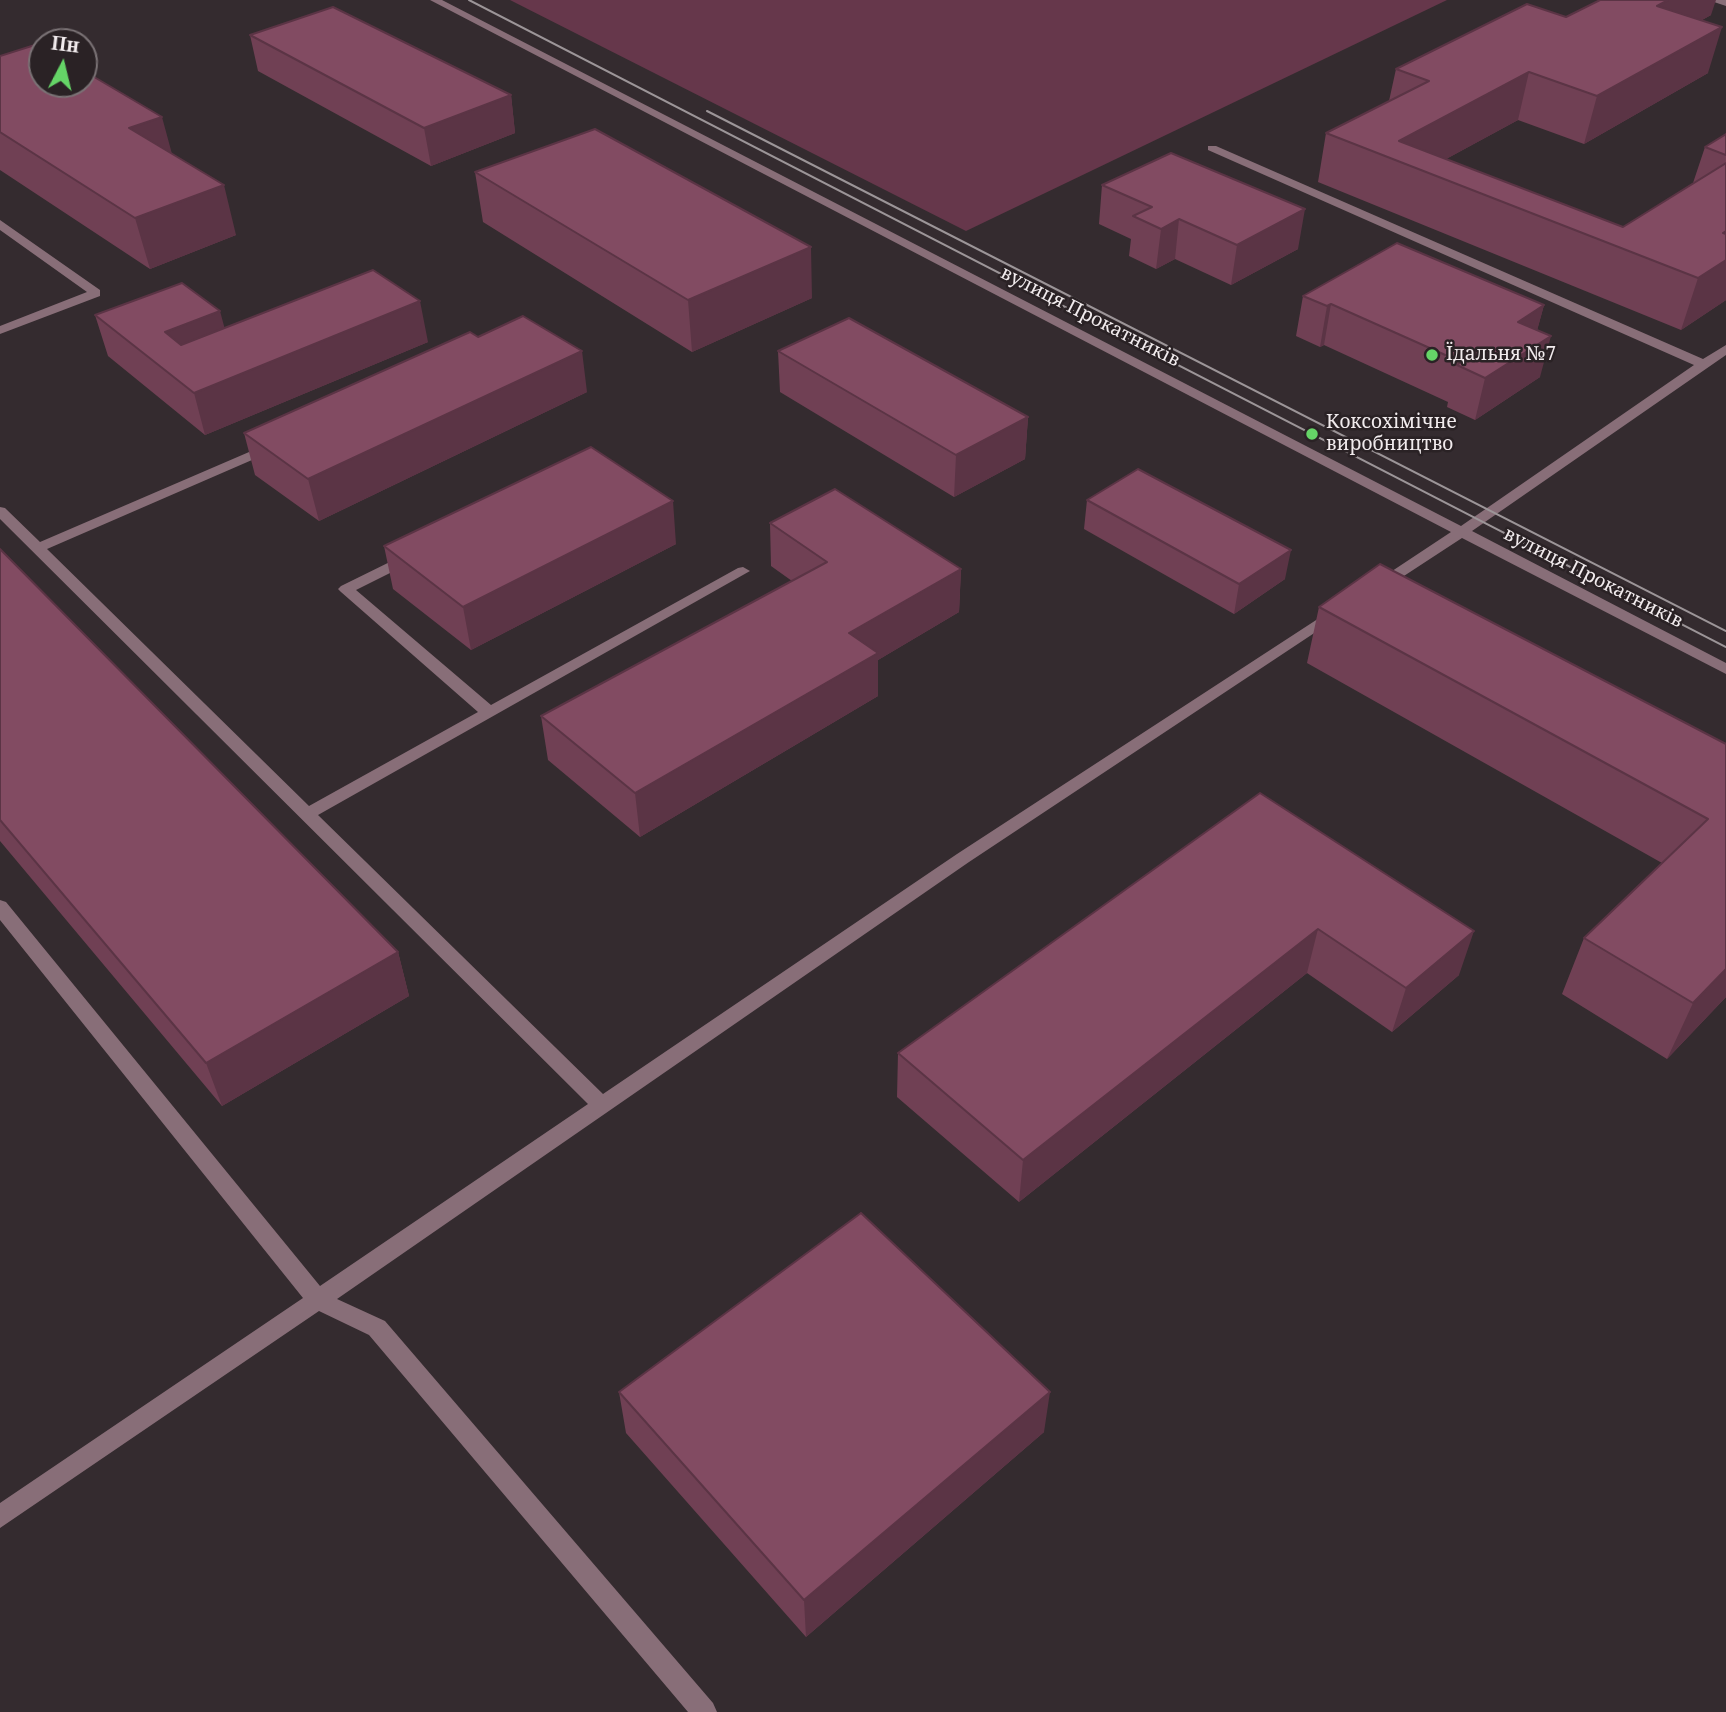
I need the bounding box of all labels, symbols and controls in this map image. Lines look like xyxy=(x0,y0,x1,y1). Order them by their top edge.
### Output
north arrow xyxy=(28,28,98,98)
text: Пн xyxy=(50,30,81,59)
street label: вулиця Прокатників xyxy=(997,262,1183,372)
place label: Їдальня №7 xyxy=(1446,344,1556,366)
marker: Їдальня №7 xyxy=(1424,347,1440,363)
place label: Коксохімічне виробництво xyxy=(1326,412,1457,456)
marker: Коксохімічне виробництво xyxy=(1304,426,1320,442)
street label: вулиця Прокатників xyxy=(1500,523,1686,633)

